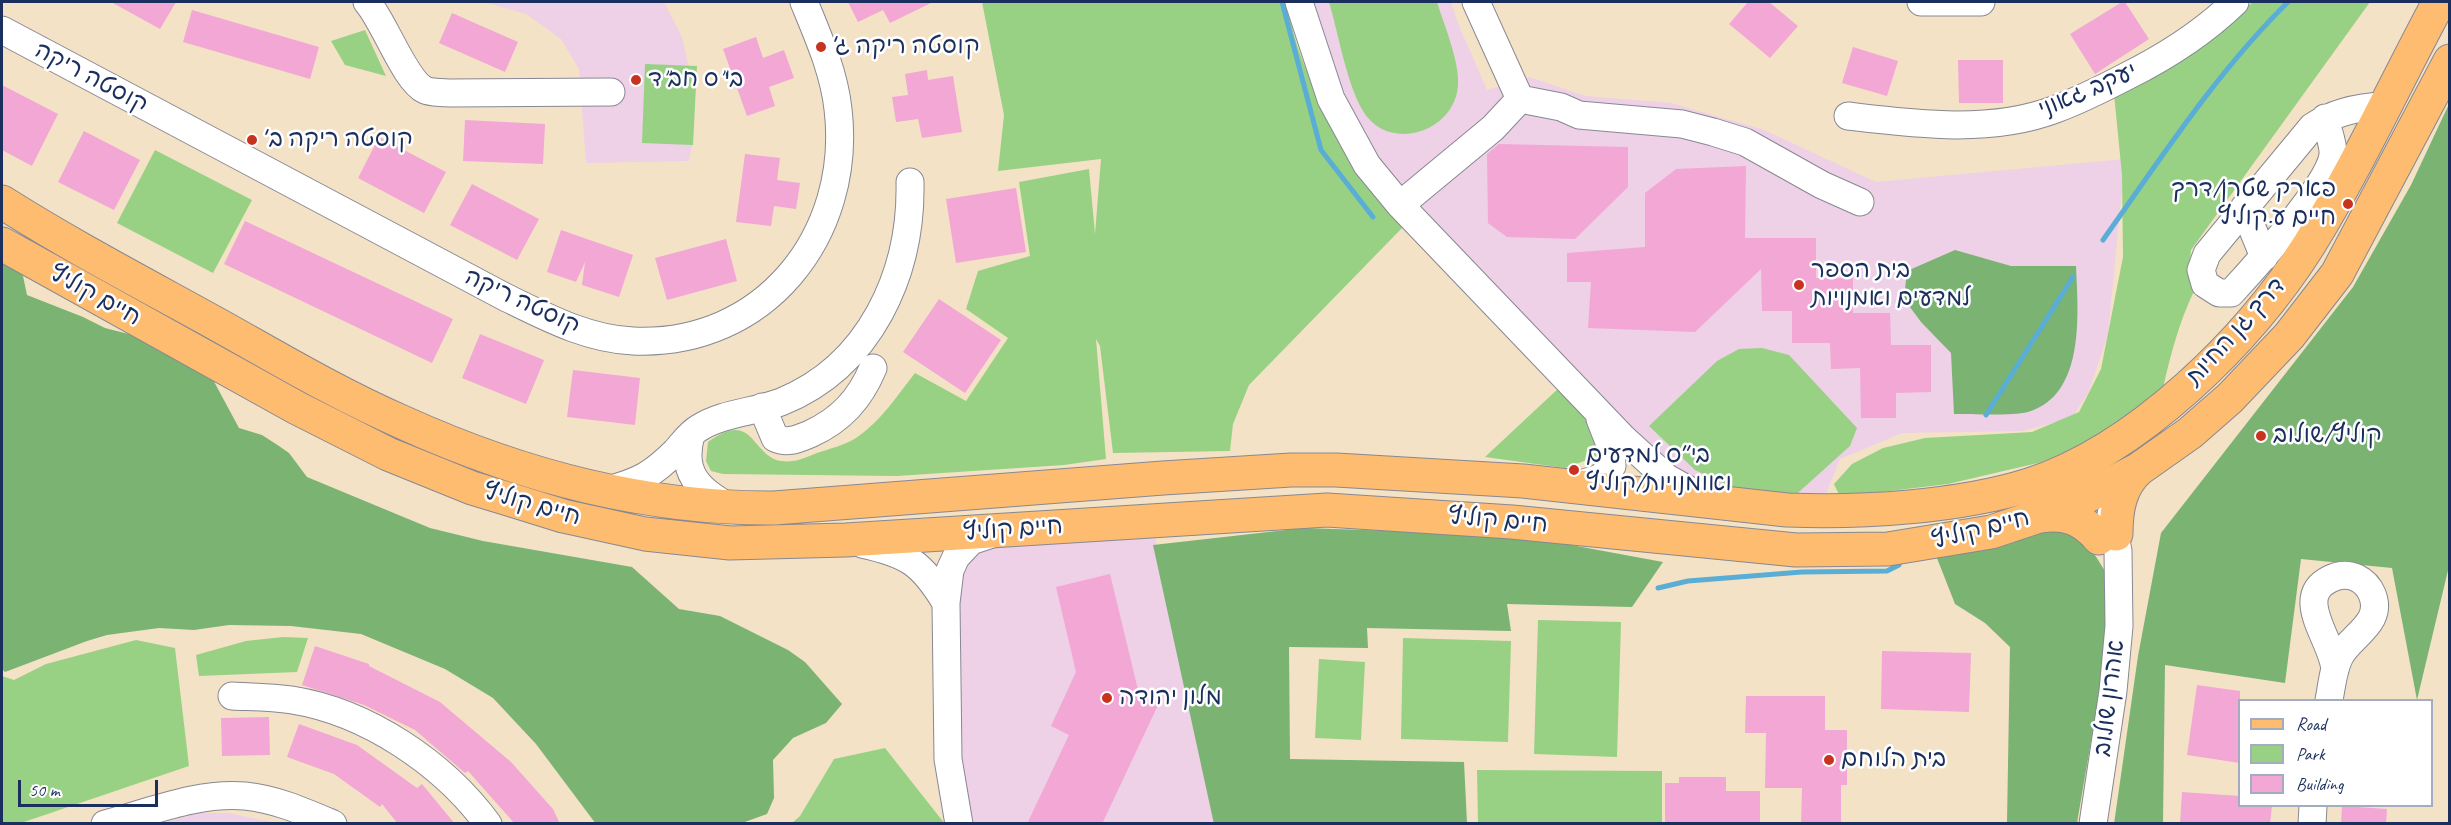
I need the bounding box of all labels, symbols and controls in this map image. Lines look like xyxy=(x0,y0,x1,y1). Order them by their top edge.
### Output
place label: קוסטה ריקה ג׳ xyxy=(833,33,980,61)
street label: קוסטה ריקה xyxy=(30,36,152,120)
marker: קוסטה ריקה ג׳ xyxy=(814,40,828,54)
street label: יעקב גאוני xyxy=(2034,57,2142,125)
place label: בי"ס חב"ד xyxy=(648,66,743,94)
marker: בי"ס חב"ד xyxy=(629,73,643,87)
place label: קוסטה ריקה ב׳ xyxy=(264,126,413,154)
marker: קוסטה ריקה ב׳ xyxy=(245,133,259,147)
place label: פארק שטרן/דרך חיים ע.קוליץ xyxy=(2171,176,2336,232)
marker: פארק שטרן/דרך חיים ע.קוליץ xyxy=(2341,197,2355,211)
place label: בית הספר למדעים ואמנויות xyxy=(1811,257,1971,313)
street label: חיים קוליץ xyxy=(44,259,146,333)
street label: קוסטה ריקה xyxy=(460,263,584,341)
street label: דרך גן החיות xyxy=(2180,272,2292,392)
marker: בית הספר למדעים ואמנויות xyxy=(1792,278,1806,292)
place label: קוליץ/שולוב xyxy=(2273,422,2382,450)
marker: קוליץ/שולוב xyxy=(2254,429,2268,443)
place label: בי״ס למדעים ואומנויות/קוליץ xyxy=(1586,442,1732,498)
marker: בי״ס למדעים ואומנויות/קוליץ xyxy=(1567,463,1581,477)
street label: חיים קוליץ xyxy=(480,477,584,533)
street label: חיים קוליץ xyxy=(1447,502,1549,540)
street label: חיים קוליץ xyxy=(1929,504,2033,556)
street label: חיים קוליץ xyxy=(962,512,1064,548)
street label: אהרון שולוב xyxy=(2089,638,2131,758)
place label: מלון יהודה xyxy=(1119,684,1222,712)
marker: מלון יהודה xyxy=(1100,691,1114,705)
legend xyxy=(2238,699,2433,807)
text: Road xyxy=(2296,713,2326,735)
text: Park xyxy=(2296,743,2325,765)
place label: בית הלוחם xyxy=(1841,746,1946,774)
marker: בית הלוחם xyxy=(1822,753,1836,767)
scale bar xyxy=(21,768,160,806)
text: Building xyxy=(2296,773,2343,795)
text: 50 m xyxy=(29,779,60,801)

